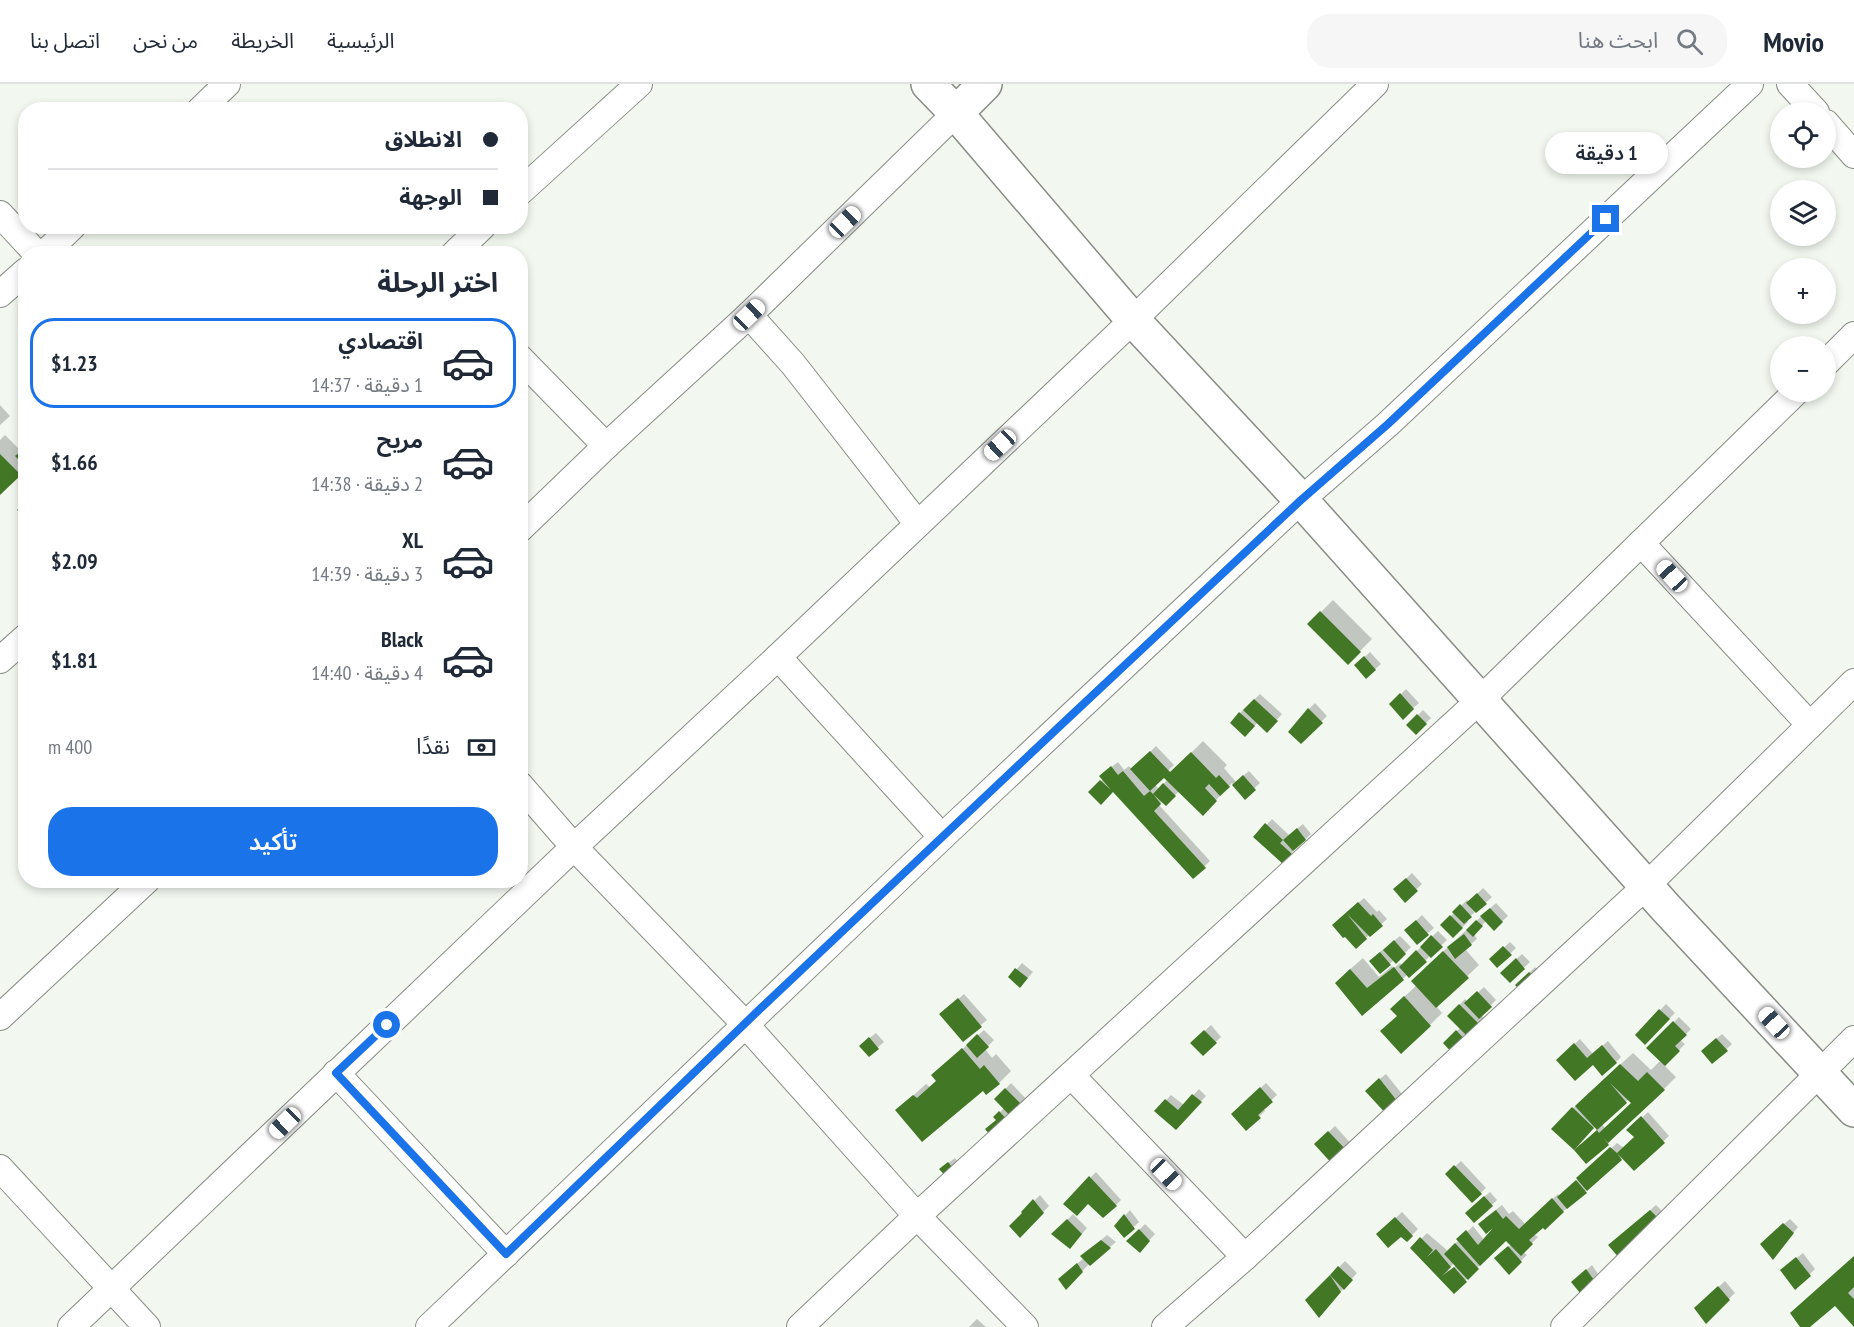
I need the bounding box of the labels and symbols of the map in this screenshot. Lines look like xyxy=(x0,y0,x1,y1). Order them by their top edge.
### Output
callout: 1 دقيقة xyxy=(1544,132,1668,174)
car xyxy=(826,203,864,241)
route end xyxy=(1592,205,1619,232)
car xyxy=(730,296,768,334)
car xyxy=(981,426,1019,464)
car xyxy=(1653,557,1691,595)
car xyxy=(1755,1004,1793,1042)
route start xyxy=(373,1011,400,1038)
car xyxy=(266,1104,304,1142)
car xyxy=(1147,1155,1185,1193)

